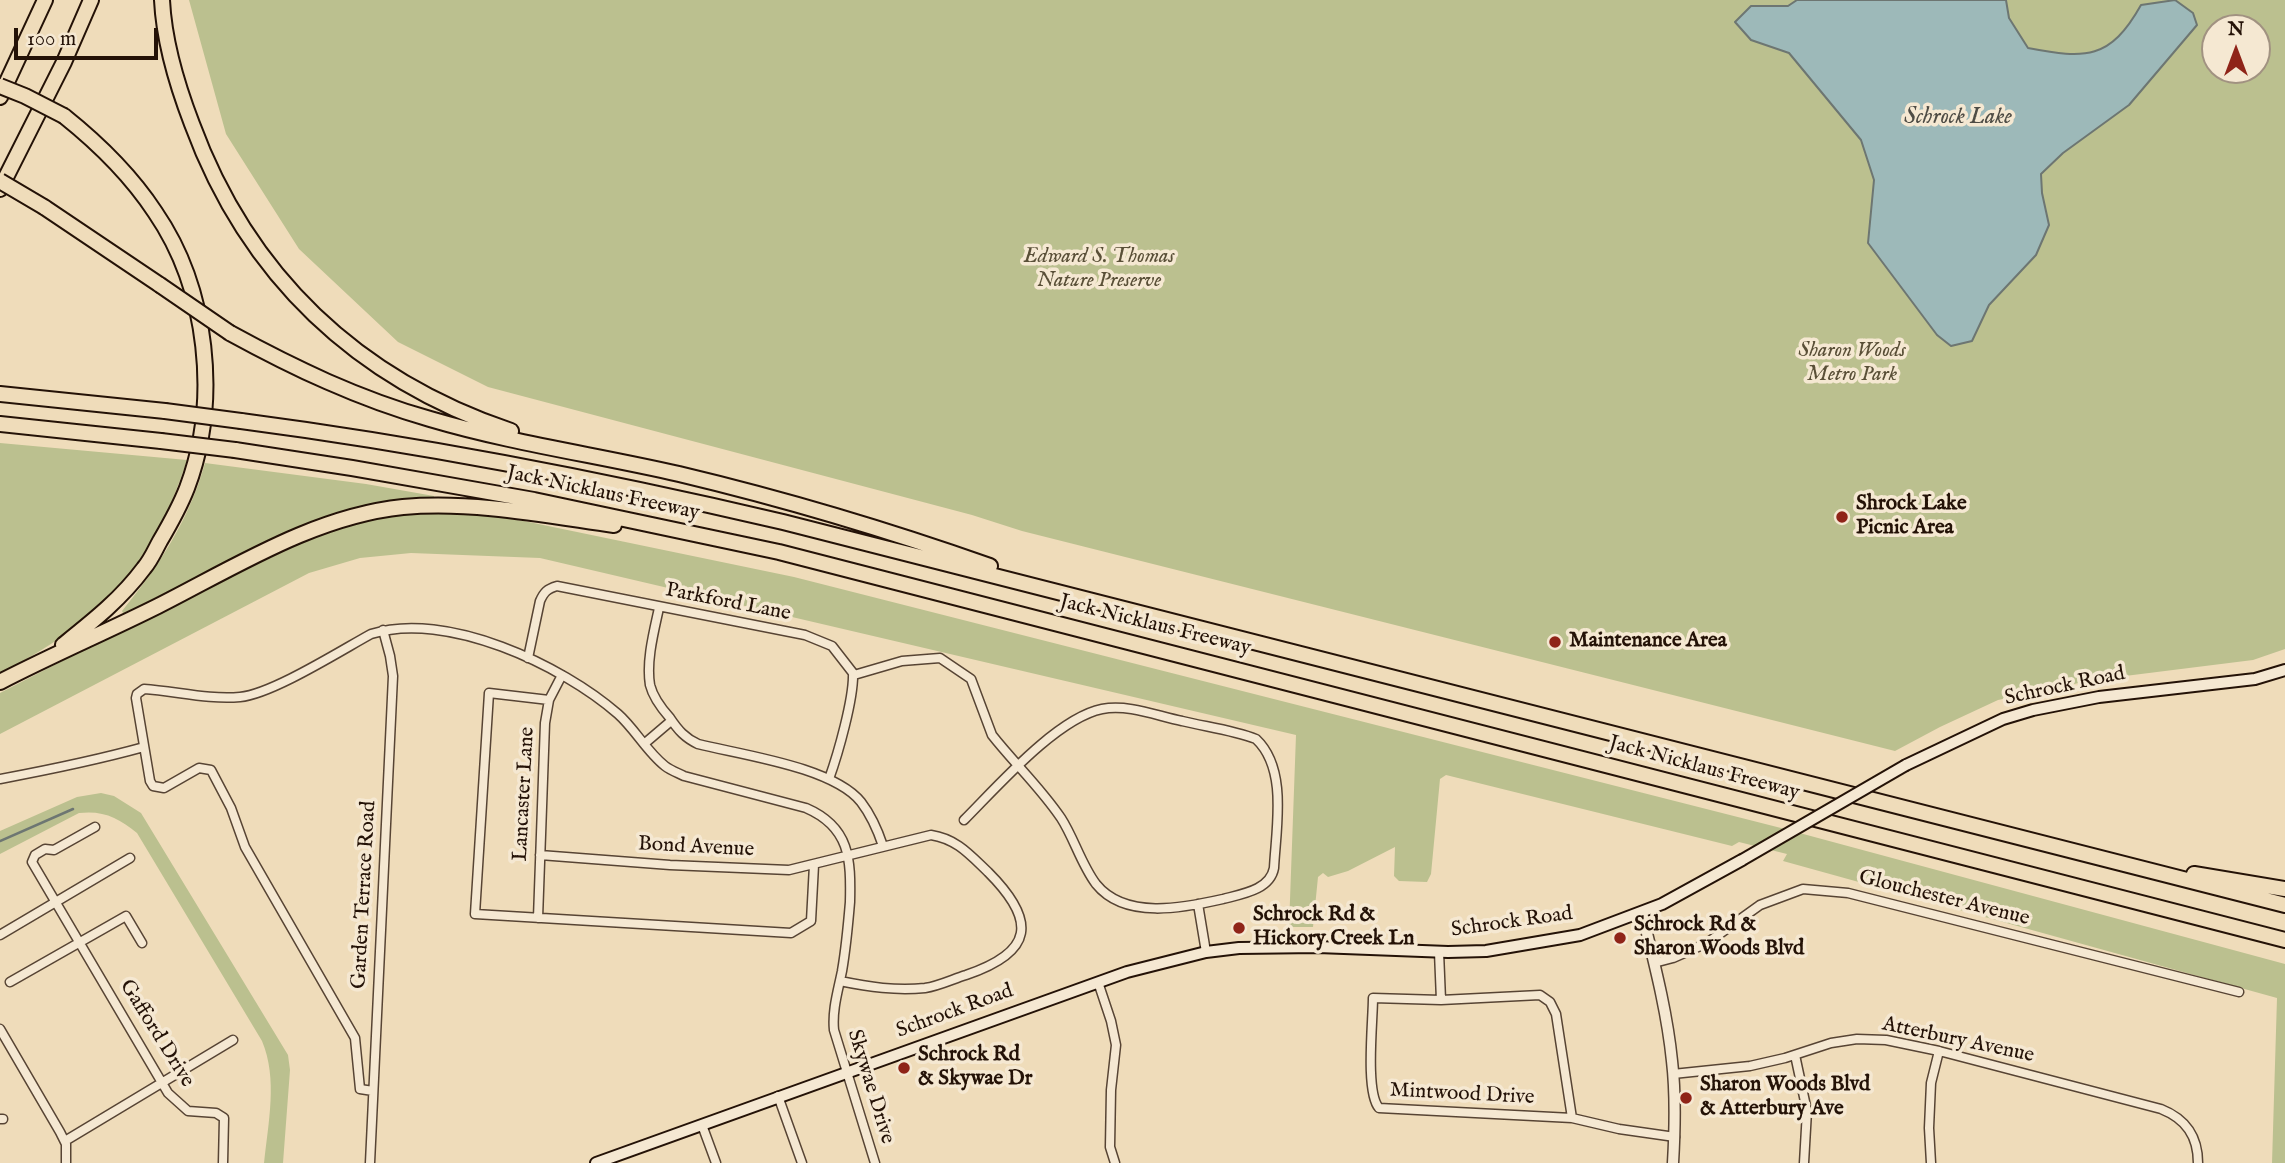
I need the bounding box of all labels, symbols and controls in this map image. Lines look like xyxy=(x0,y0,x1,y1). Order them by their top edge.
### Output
scale bar xyxy=(18,14,161,58)
north arrow xyxy=(2201,14,2271,84)
text: N xyxy=(2228,18,2244,42)
text: 100 m xyxy=(27,26,76,53)
water label: Schrock Lake xyxy=(1904,104,2012,132)
park label: Edward S. Thomas Nature Preserve xyxy=(1024,245,1174,295)
park label: Sharon Woods Metro Park xyxy=(1798,339,1906,389)
street label: Jack Nicklaus Freeway xyxy=(504,461,702,527)
place label: Shrock Lake Picnic Area xyxy=(1856,492,1967,542)
marker: Shrock Lake Picnic Area xyxy=(1834,509,1850,525)
street label: Parkford Lane xyxy=(663,579,793,627)
street label: Jack Nicklaus Freeway xyxy=(1057,590,1253,662)
place label: Maintenance Area xyxy=(1569,629,1727,655)
marker: Maintenance Area xyxy=(1547,634,1563,650)
street label: Schrock Road xyxy=(2003,662,2127,712)
street label: Lancaster Lane xyxy=(509,726,541,862)
street label: Jack Nicklaus Freeway xyxy=(1606,731,1802,807)
street label: Garden Terrace Road xyxy=(347,800,383,990)
street label: Bond Avenue xyxy=(637,832,755,864)
street label: Glouchester Avenue xyxy=(1856,866,2032,932)
street label: Schrock Road xyxy=(1450,902,1574,944)
place label: Schrock Rd & Hickory Creek Ln xyxy=(1253,903,1414,953)
place label: Schrock Rd & Sharon Woods Blvd xyxy=(1634,913,1804,963)
marker: Schrock Rd & Hickory Creek Ln xyxy=(1231,920,1247,936)
marker: Schrock Rd & Sharon Woods Blvd xyxy=(1612,930,1628,946)
street label: Gafford Drive xyxy=(113,976,199,1092)
street label: Schrock Road xyxy=(893,979,1017,1045)
street label: Atterbury Avenue xyxy=(1880,1013,2036,1069)
street label: Skywae Drive xyxy=(841,1027,899,1147)
place label: Schrock Rd & Skywae Dr xyxy=(918,1043,1032,1093)
marker: Schrock Rd & Skywae Dr xyxy=(896,1060,912,1076)
place label: Sharon Woods Blvd & Atterbury Ave xyxy=(1700,1073,1870,1123)
street label: Mintwood Drive xyxy=(1389,1079,1535,1111)
marker: Sharon Woods Blvd & Atterbury Ave xyxy=(1678,1090,1694,1106)

